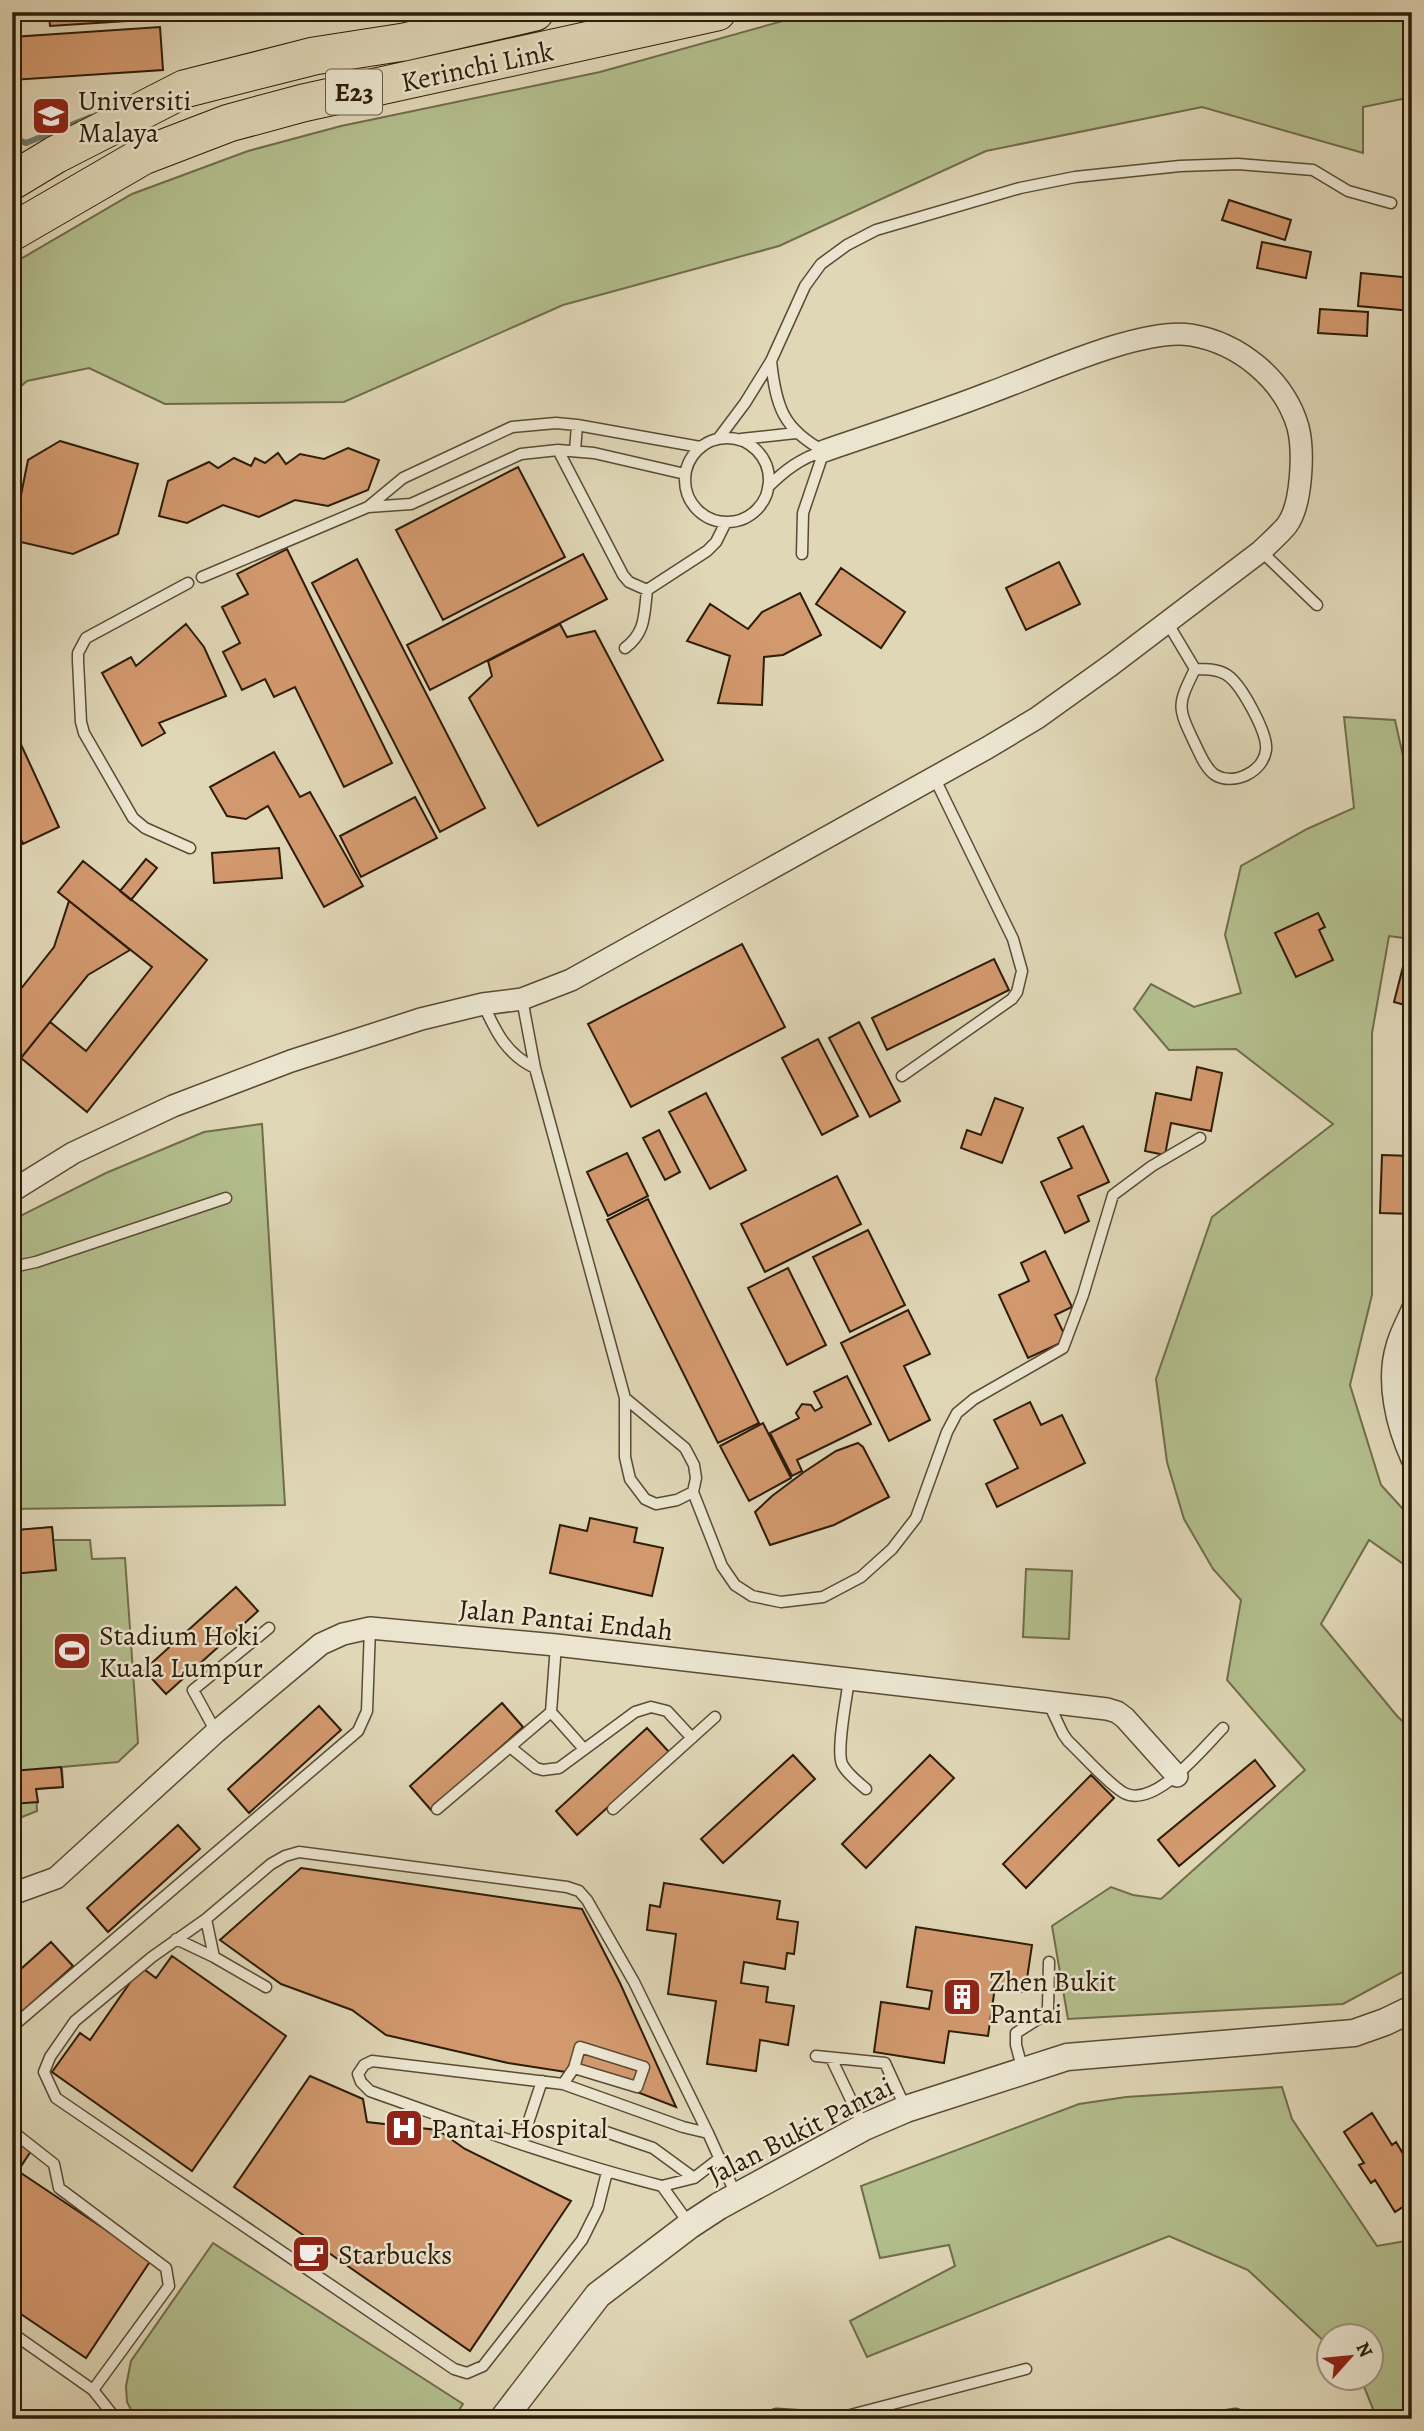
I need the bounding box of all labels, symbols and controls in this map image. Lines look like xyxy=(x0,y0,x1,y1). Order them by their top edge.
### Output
street label: Kerinchi Link xyxy=(398,32,557,102)
road number: E23 xyxy=(326,69,382,114)
place label: Universiti Malaya xyxy=(78,82,191,152)
school or university icon: Universiti Malaya xyxy=(30,95,72,137)
street label: Jalan Pantai Endah xyxy=(457,1590,675,1650)
place label: Stadium Hoki Kuala Lumpur xyxy=(99,1617,263,1687)
sports icon: Stadium Hoki Kuala Lumpur xyxy=(51,1630,93,1672)
place label: Zhen Bukit Pantai xyxy=(989,1963,1116,2033)
building icon: Zhen Bukit Pantai xyxy=(941,1976,983,2018)
street label: Jalan Bukit Pantai xyxy=(701,2068,900,2194)
hospital icon: Pantai Hospital xyxy=(383,2107,425,2149)
place label: Pantai Hospital xyxy=(431,2110,608,2148)
cafe icon: Starbucks xyxy=(290,2233,332,2275)
place label: Starbucks xyxy=(338,2236,452,2274)
north arrow xyxy=(1316,2322,1386,2392)
text: N xyxy=(1350,2338,1379,2362)

